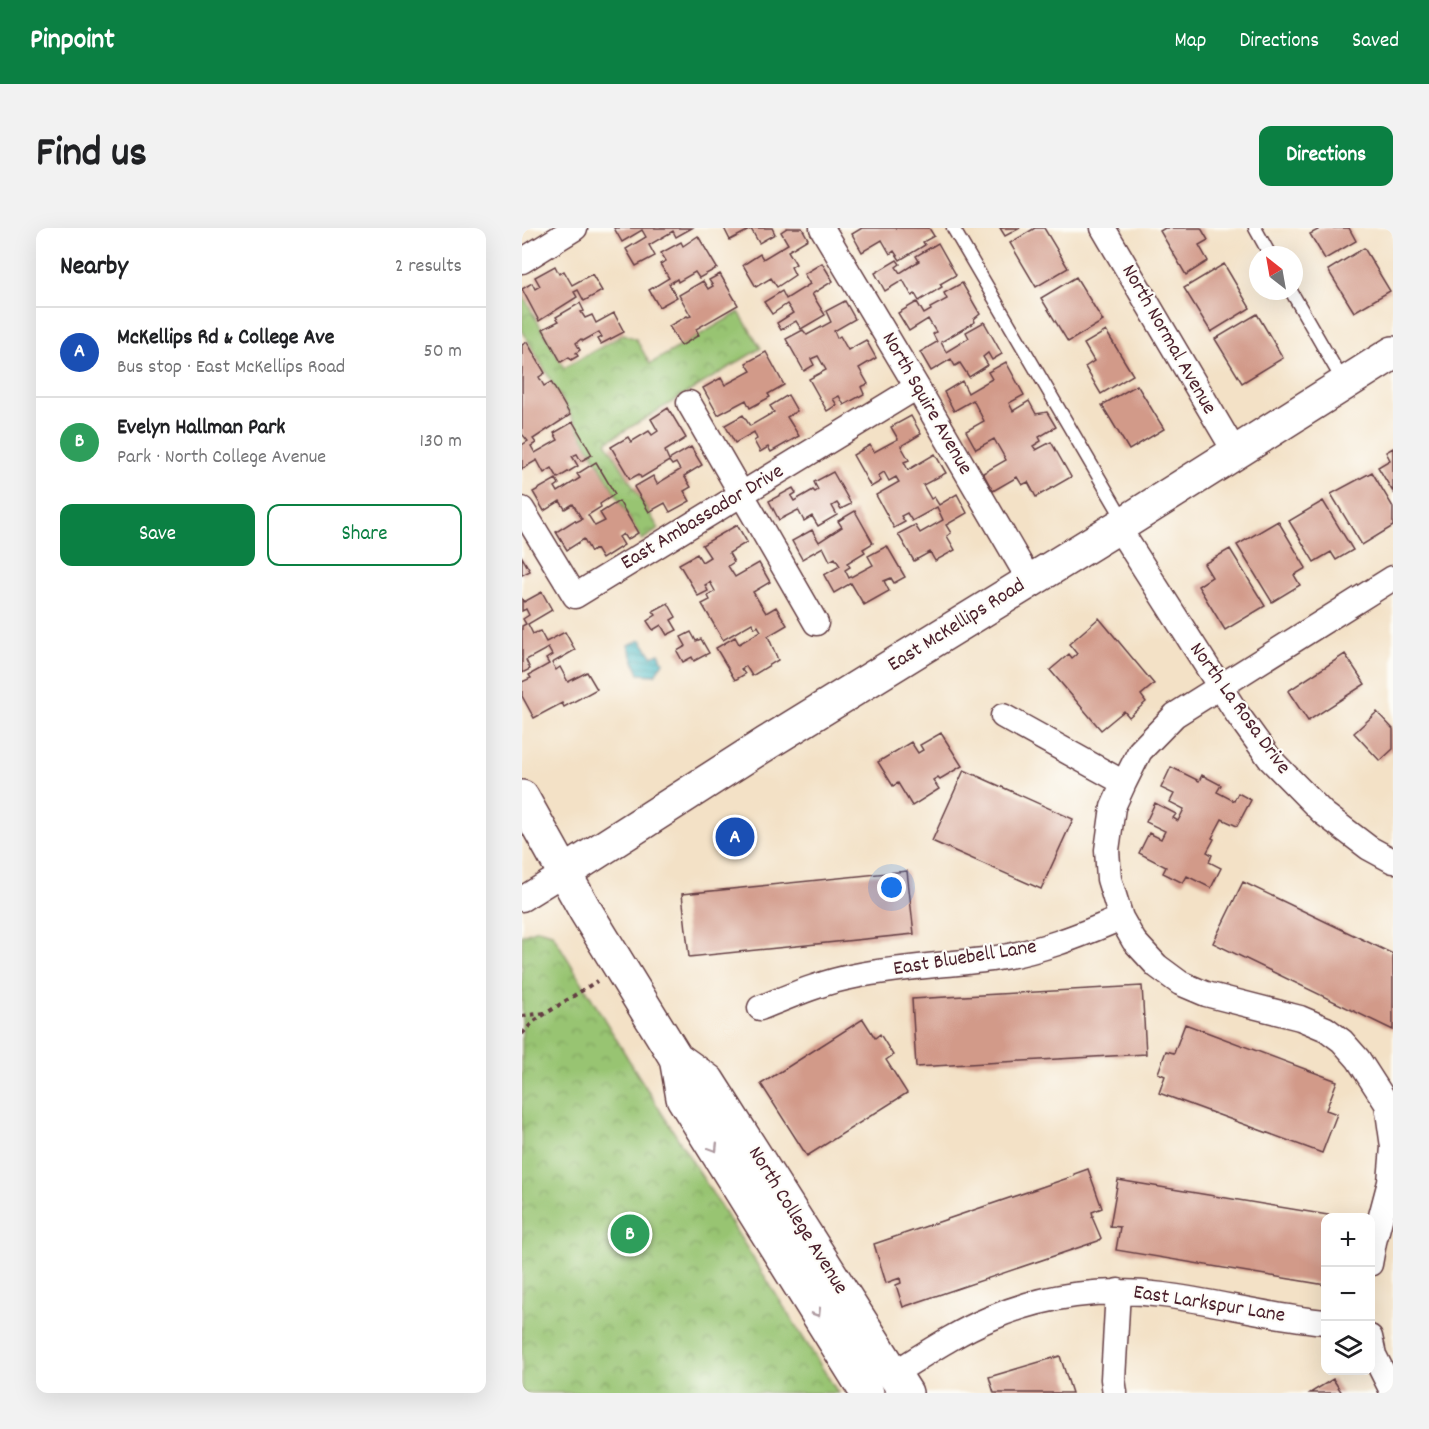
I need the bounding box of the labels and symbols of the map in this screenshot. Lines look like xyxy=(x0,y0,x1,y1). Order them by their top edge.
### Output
north arrow xyxy=(1249,246,1303,300)
street label: North Normal Avenue xyxy=(1113,259,1223,421)
street label: North Squire Avenue xyxy=(873,327,979,481)
street label: East Ambassador Drive xyxy=(616,457,790,579)
street label: East McKellips Road xyxy=(883,572,1031,680)
street label: North La Rosa Drive xyxy=(1181,637,1297,781)
pin: A xyxy=(716,814,754,860)
your location xyxy=(877,873,906,902)
street label: East Bluebell Lane xyxy=(891,933,1039,985)
street label: North College Avenue xyxy=(739,1141,855,1301)
one-way arrow xyxy=(706,1142,718,1152)
pin: B xyxy=(610,1212,650,1256)
street label: East Larkspur Lane xyxy=(1131,1278,1287,1332)
one-way arrow xyxy=(809,1307,821,1317)

